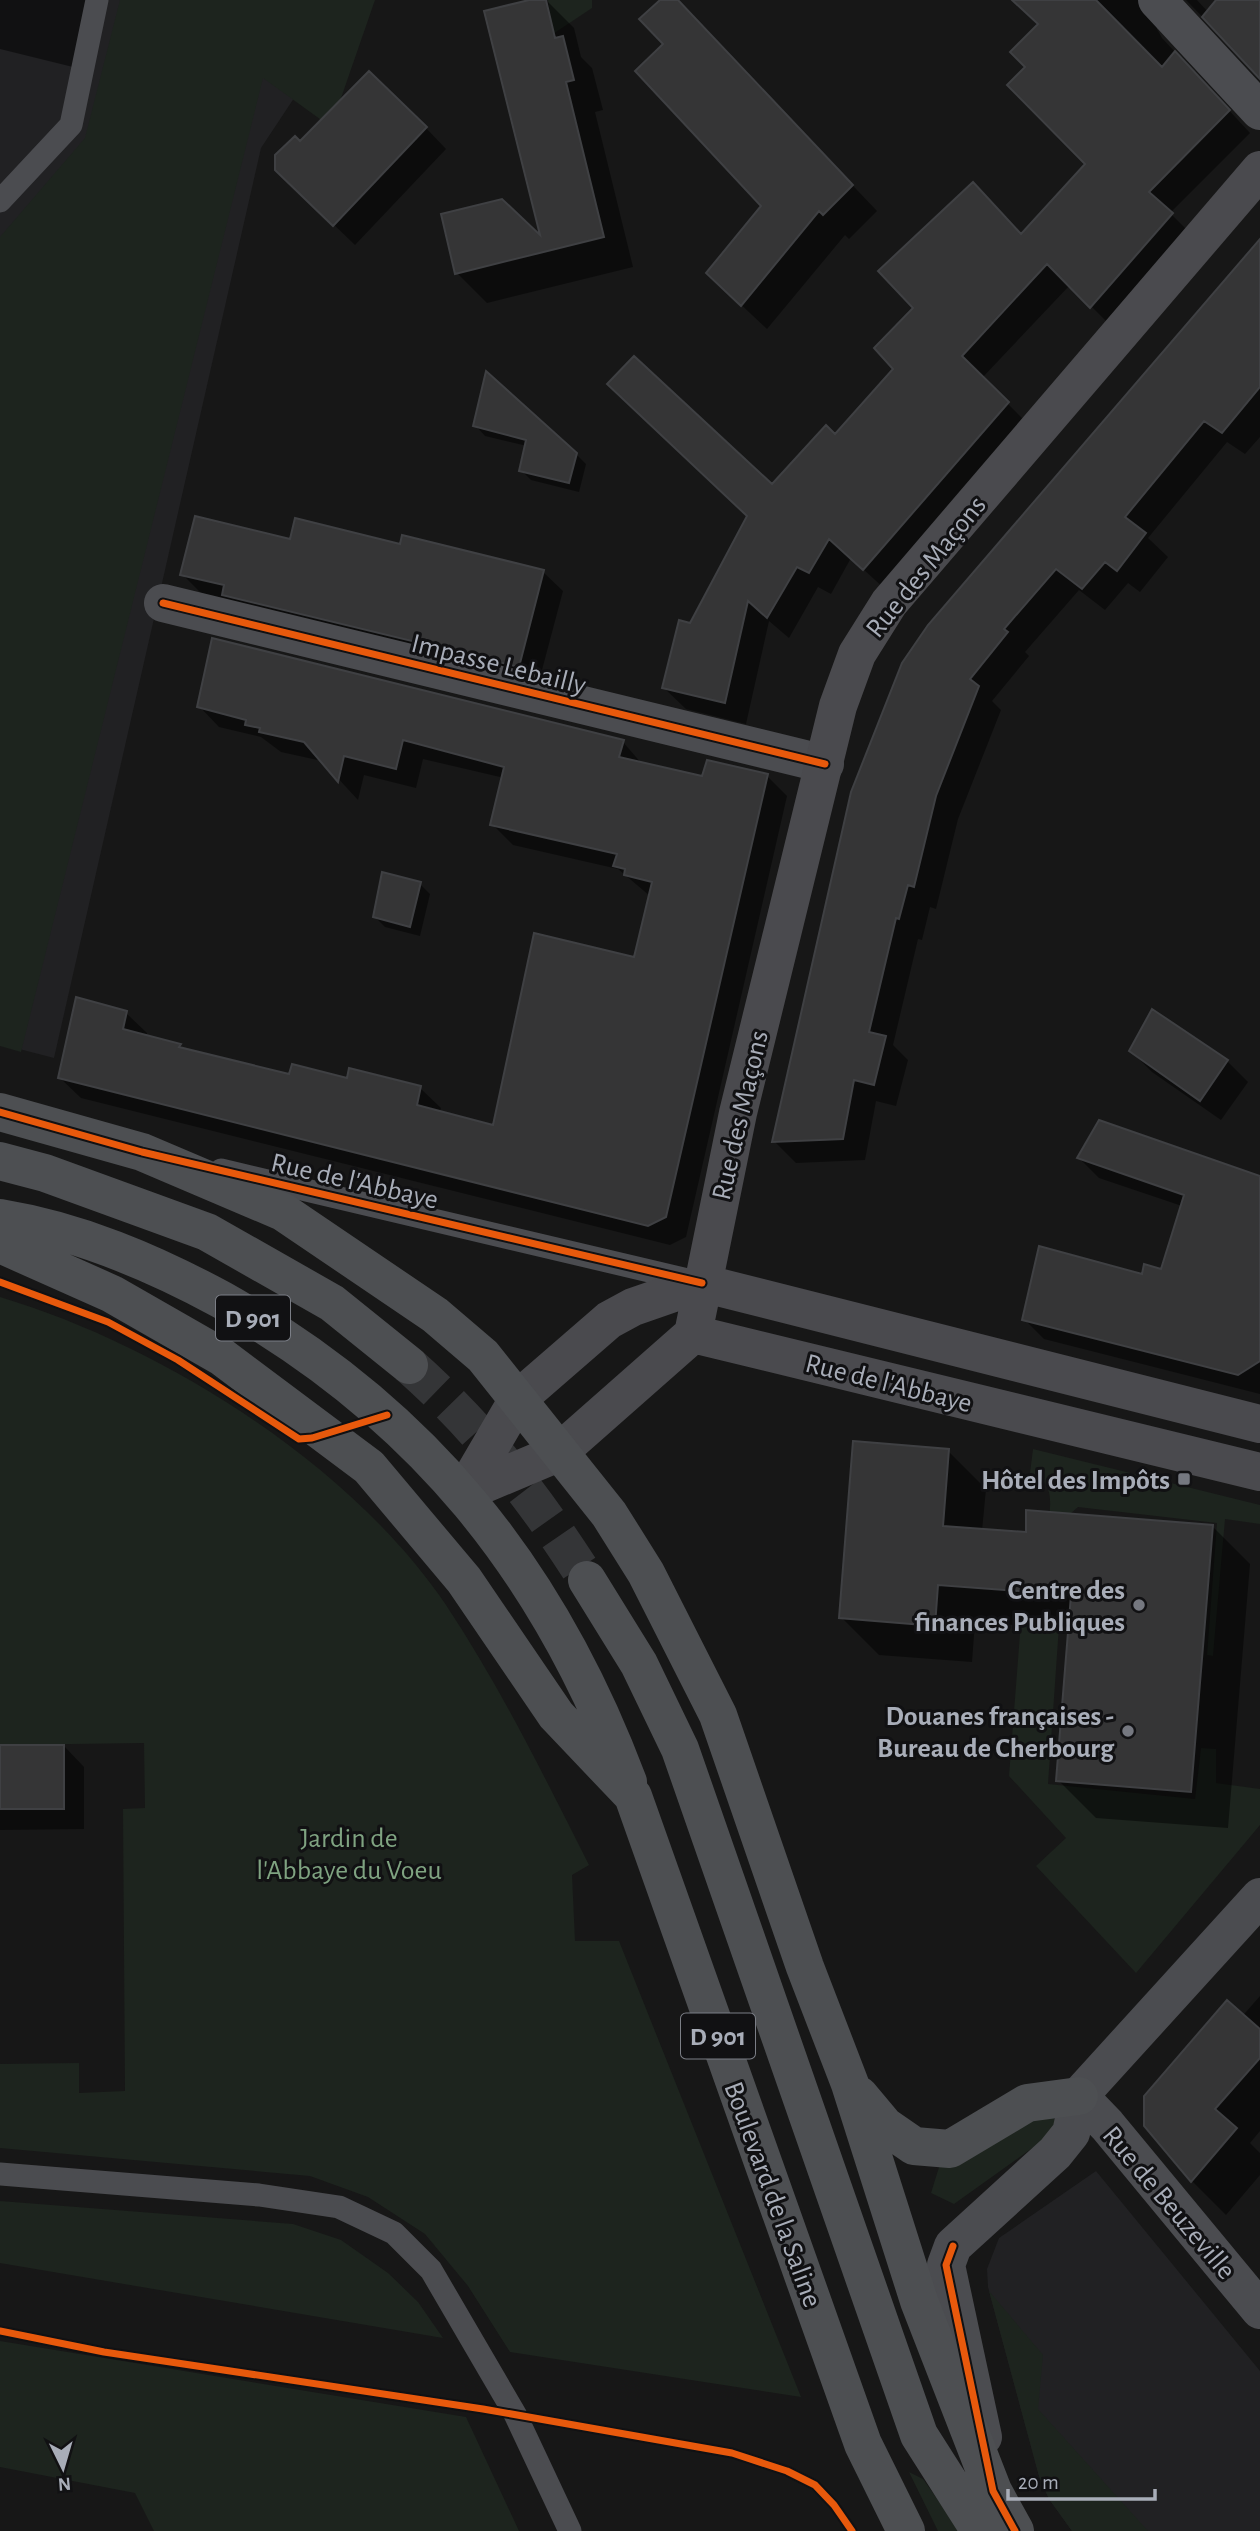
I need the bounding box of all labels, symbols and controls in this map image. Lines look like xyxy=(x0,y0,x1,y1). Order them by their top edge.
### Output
street label: Rue des Maçons xyxy=(861,491,992,643)
street label: Impasse Lebailly xyxy=(408,630,589,700)
street label: Rue des Maçons xyxy=(708,1028,774,1203)
street label: Rue de l'Abbaye xyxy=(268,1149,441,1215)
road number: D 901 xyxy=(216,1296,290,1340)
street label: Rue de l'Abbaye xyxy=(802,1350,975,1418)
place label: Hôtel des Impôts xyxy=(981,1467,1170,1495)
marker: Hôtel des Impôts xyxy=(1176,1471,1192,1487)
place label: Centre des finances Publiques xyxy=(914,1577,1125,1637)
marker: Centre des finances Publiques xyxy=(1131,1597,1147,1613)
place label: Douanes françaises - Bureau de Cherbourg xyxy=(877,1703,1115,1763)
marker: Douanes françaises - Bureau de Cherbourg xyxy=(1120,1723,1136,1739)
park label: Jardin de l'Abbaye du Voeu xyxy=(256,1825,442,1885)
road number: D 901 xyxy=(681,2013,755,2058)
street label: Boulevard de la Saline xyxy=(718,2078,826,2311)
street label: Rue de Beuzeville xyxy=(1097,2121,1240,2285)
north arrow xyxy=(28,2433,98,2503)
scale bar xyxy=(1008,2458,1155,2502)
text: 20 m xyxy=(1018,2472,1059,2493)
text: N xyxy=(57,2473,72,2493)

